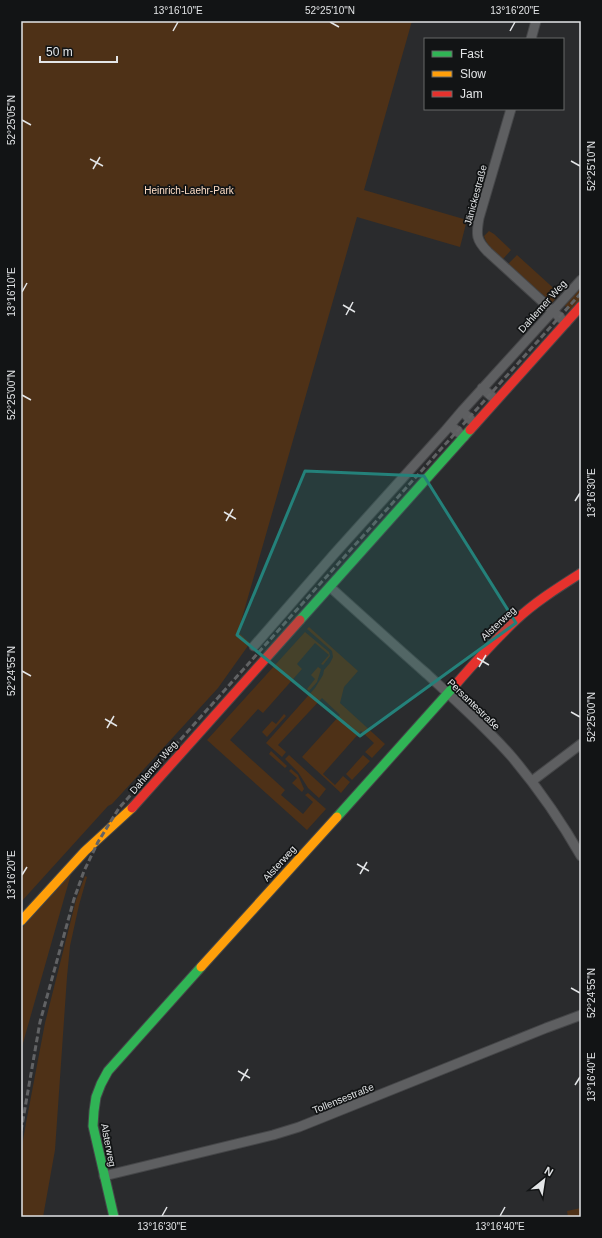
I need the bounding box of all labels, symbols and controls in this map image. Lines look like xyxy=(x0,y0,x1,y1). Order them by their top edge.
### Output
text: 13°16'10"E xyxy=(153,5,203,16)
text: 52°25'10"N xyxy=(305,5,355,16)
text: 13°16'20"E xyxy=(490,5,540,16)
scale bar xyxy=(40,38,117,64)
legend xyxy=(424,38,564,110)
text: 50 m xyxy=(46,45,73,59)
text: Fast xyxy=(460,47,484,61)
text: Slow xyxy=(460,67,486,81)
text: Jam xyxy=(460,87,483,101)
text: 52°25'05"N xyxy=(6,95,17,145)
text: 52°25'10"N xyxy=(586,141,597,191)
street label: Jänickestraße xyxy=(462,163,489,227)
park label: Heinrich-Laehr-Park xyxy=(144,185,235,196)
text: 13°16'10"E xyxy=(6,267,17,317)
street label: Dahlemer Weg xyxy=(516,278,569,335)
text: 52°25'00"N xyxy=(6,370,17,420)
text: 13°16'30"E xyxy=(586,468,597,518)
street label: Alsterweg xyxy=(479,604,518,642)
text: 52°24'55"N xyxy=(6,646,17,696)
street label: Persantestraße xyxy=(445,677,502,732)
text: 52°25'00"N xyxy=(586,692,597,742)
street label: Dahlemer Weg xyxy=(127,739,179,796)
street label: Alsterweg xyxy=(261,843,298,883)
text: 13°16'20"E xyxy=(6,850,17,900)
text: 52°24'55"N xyxy=(586,968,597,1018)
text: 13°16'40"E xyxy=(586,1052,597,1102)
street label: Tollensestraße xyxy=(311,1081,376,1116)
street label: Alsterweg xyxy=(99,1122,118,1168)
north arrow xyxy=(524,1160,564,1200)
text: N xyxy=(543,1164,555,1179)
text: 13°16'30"E xyxy=(137,1221,187,1232)
text: 13°16'40"E xyxy=(475,1221,525,1232)

